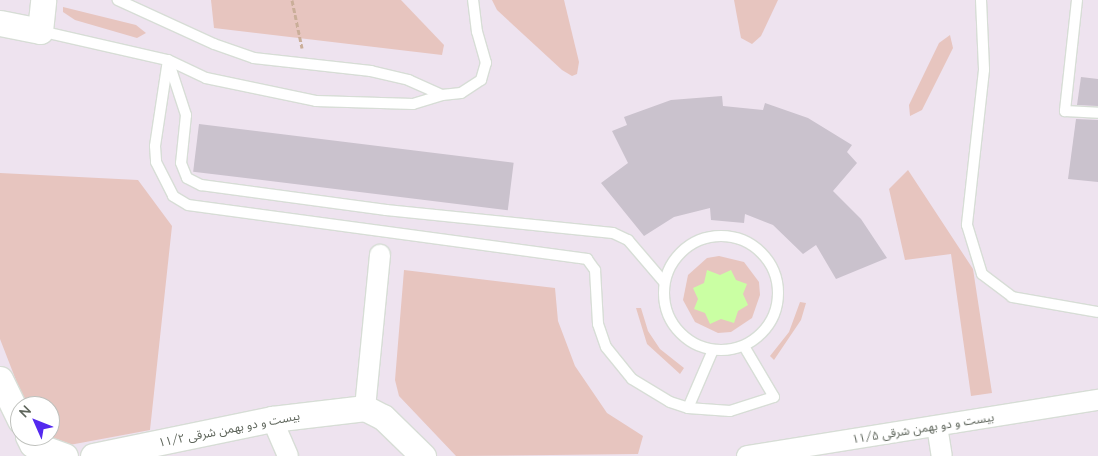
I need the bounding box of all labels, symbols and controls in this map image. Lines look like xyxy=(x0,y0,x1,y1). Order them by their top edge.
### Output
north arrow xyxy=(10,396,60,446)
text: N xyxy=(15,401,35,421)
street label: بیست و دو بهمن شرقی ۱۱/۲ xyxy=(157,408,301,450)
street label: بیست و دو بهمن شرقی ۱۱/۵ xyxy=(851,410,995,446)

